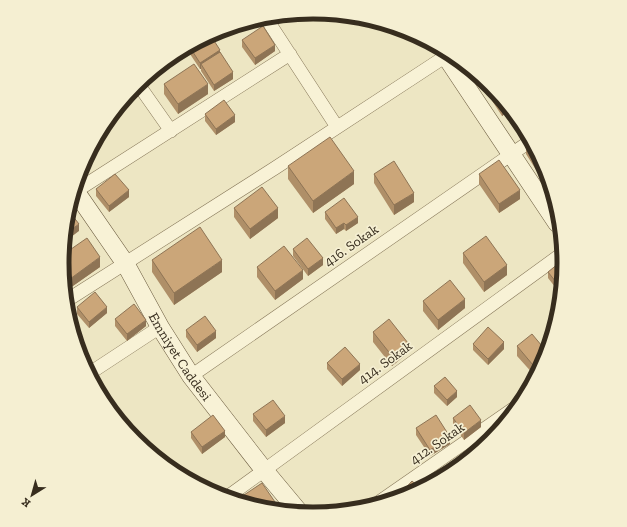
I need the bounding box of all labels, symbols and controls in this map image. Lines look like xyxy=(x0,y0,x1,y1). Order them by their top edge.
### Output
street label: 416. Sokak xyxy=(321,220,382,270)
street label: Emniyet Caddesi xyxy=(145,310,215,404)
street label: 414. Sokak xyxy=(355,337,416,388)
street label: 412. Sokak xyxy=(407,418,468,468)
north arrow xyxy=(12,475,52,515)
text: K xyxy=(19,495,33,510)

